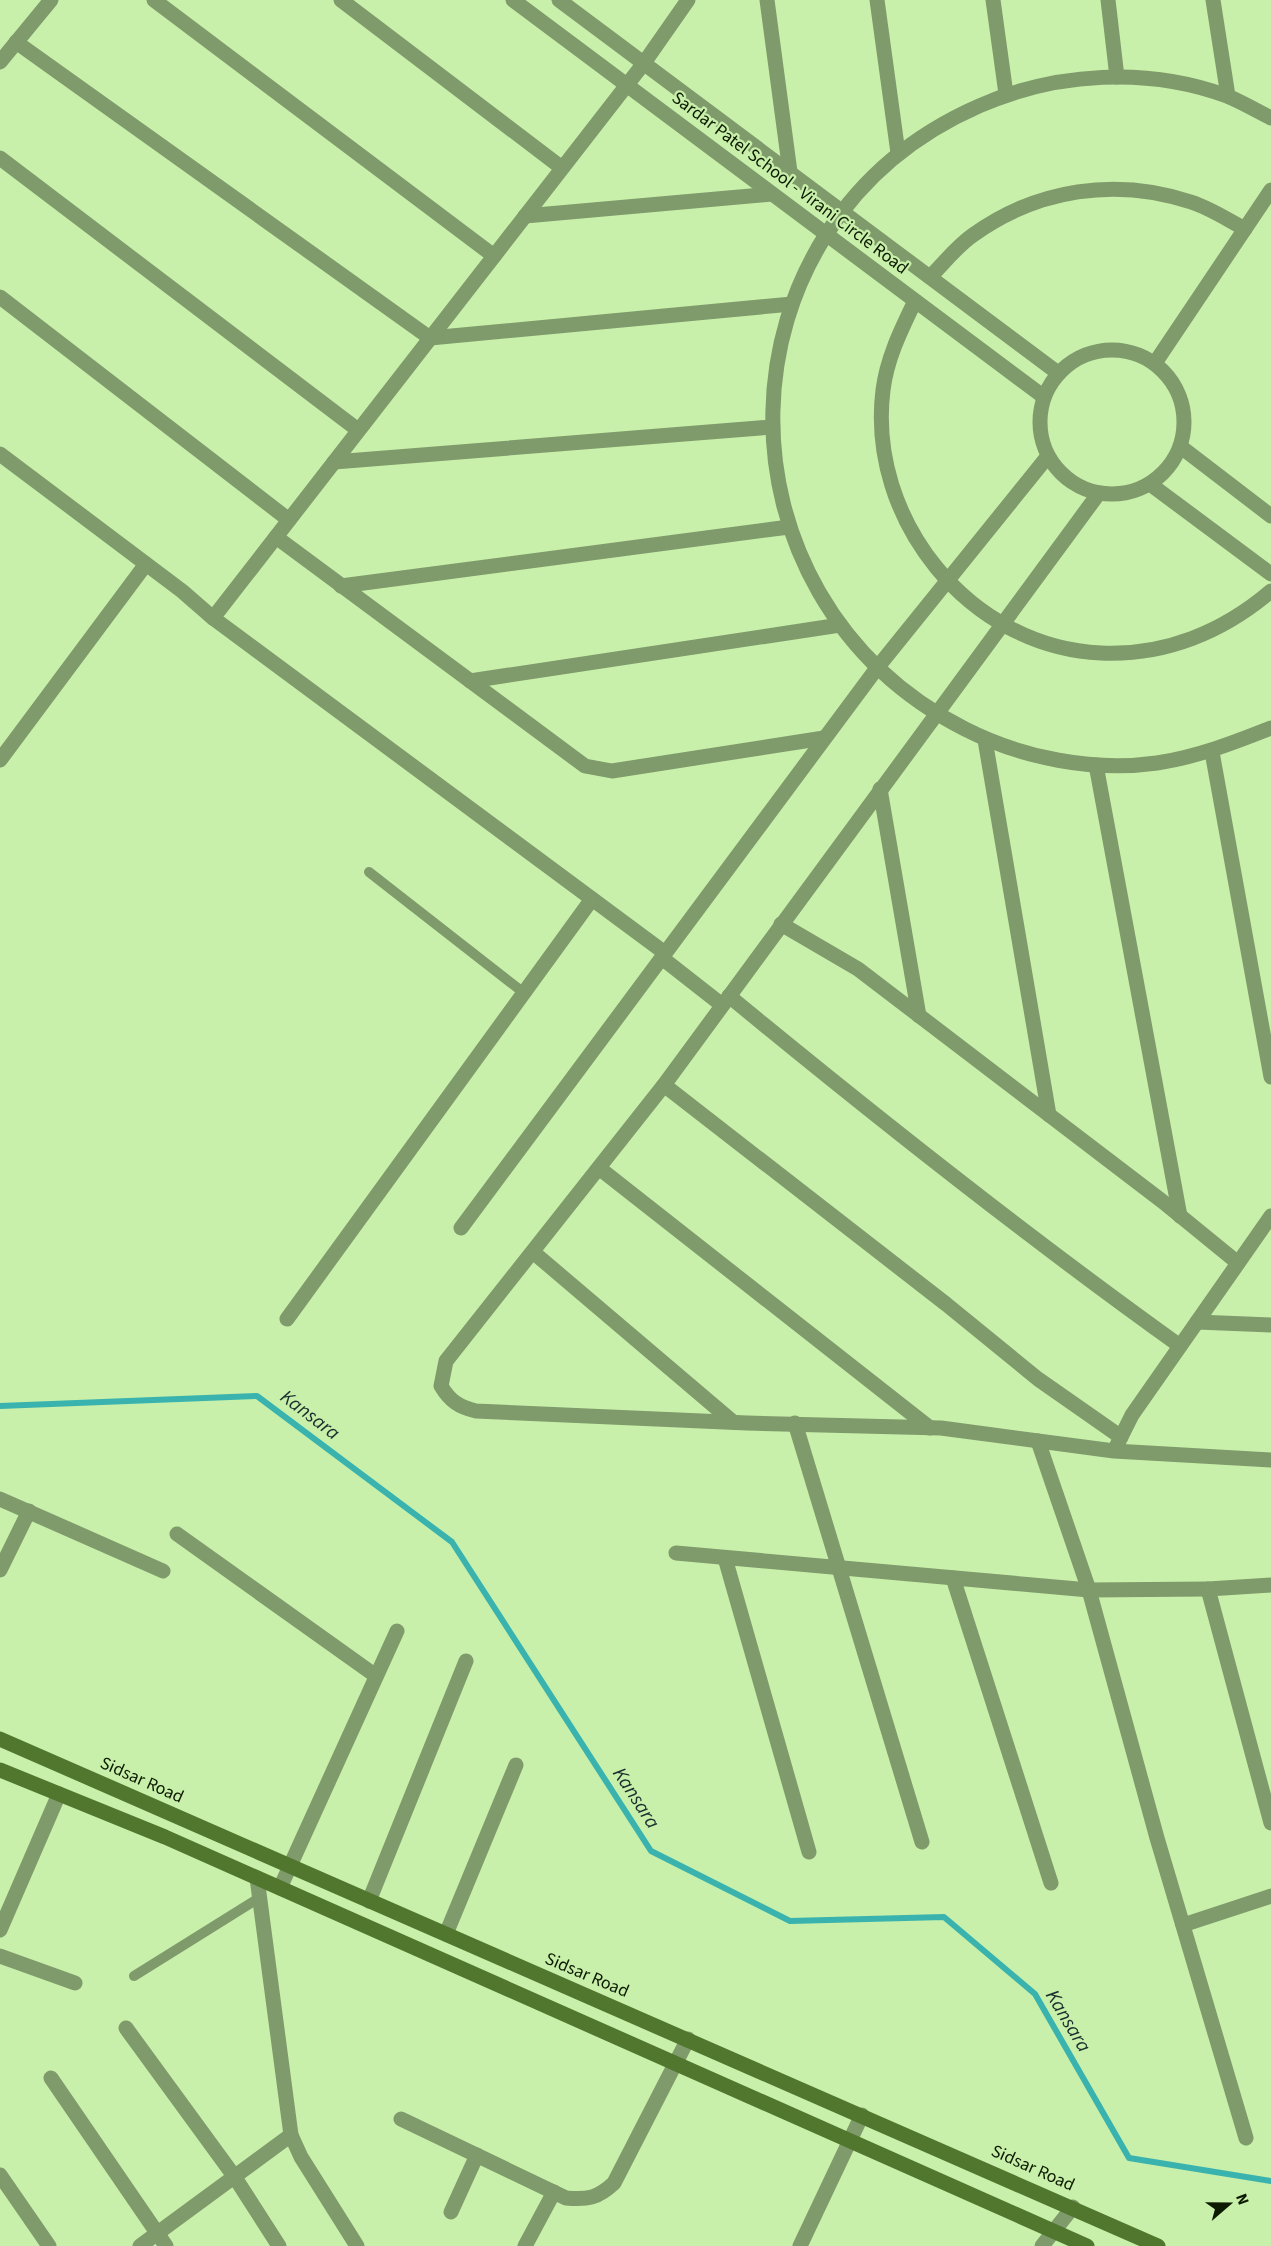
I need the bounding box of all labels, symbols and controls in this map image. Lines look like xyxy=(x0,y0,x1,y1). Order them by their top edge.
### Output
street label: Sardar Patel School - Virani Circle Road xyxy=(666,86,914,280)
water label: Kansara xyxy=(274,1383,346,1447)
street label: Sidsar Road xyxy=(96,1750,188,1810)
water label: Kansara xyxy=(606,1762,666,1834)
street label: Sidsar Road xyxy=(541,1946,633,2004)
water label: Kansara xyxy=(1038,1985,1098,2058)
street label: Sidsar Road xyxy=(987,2138,1079,2198)
north arrow xyxy=(1199,2174,1259,2234)
text: N xyxy=(1230,2190,1254,2208)

